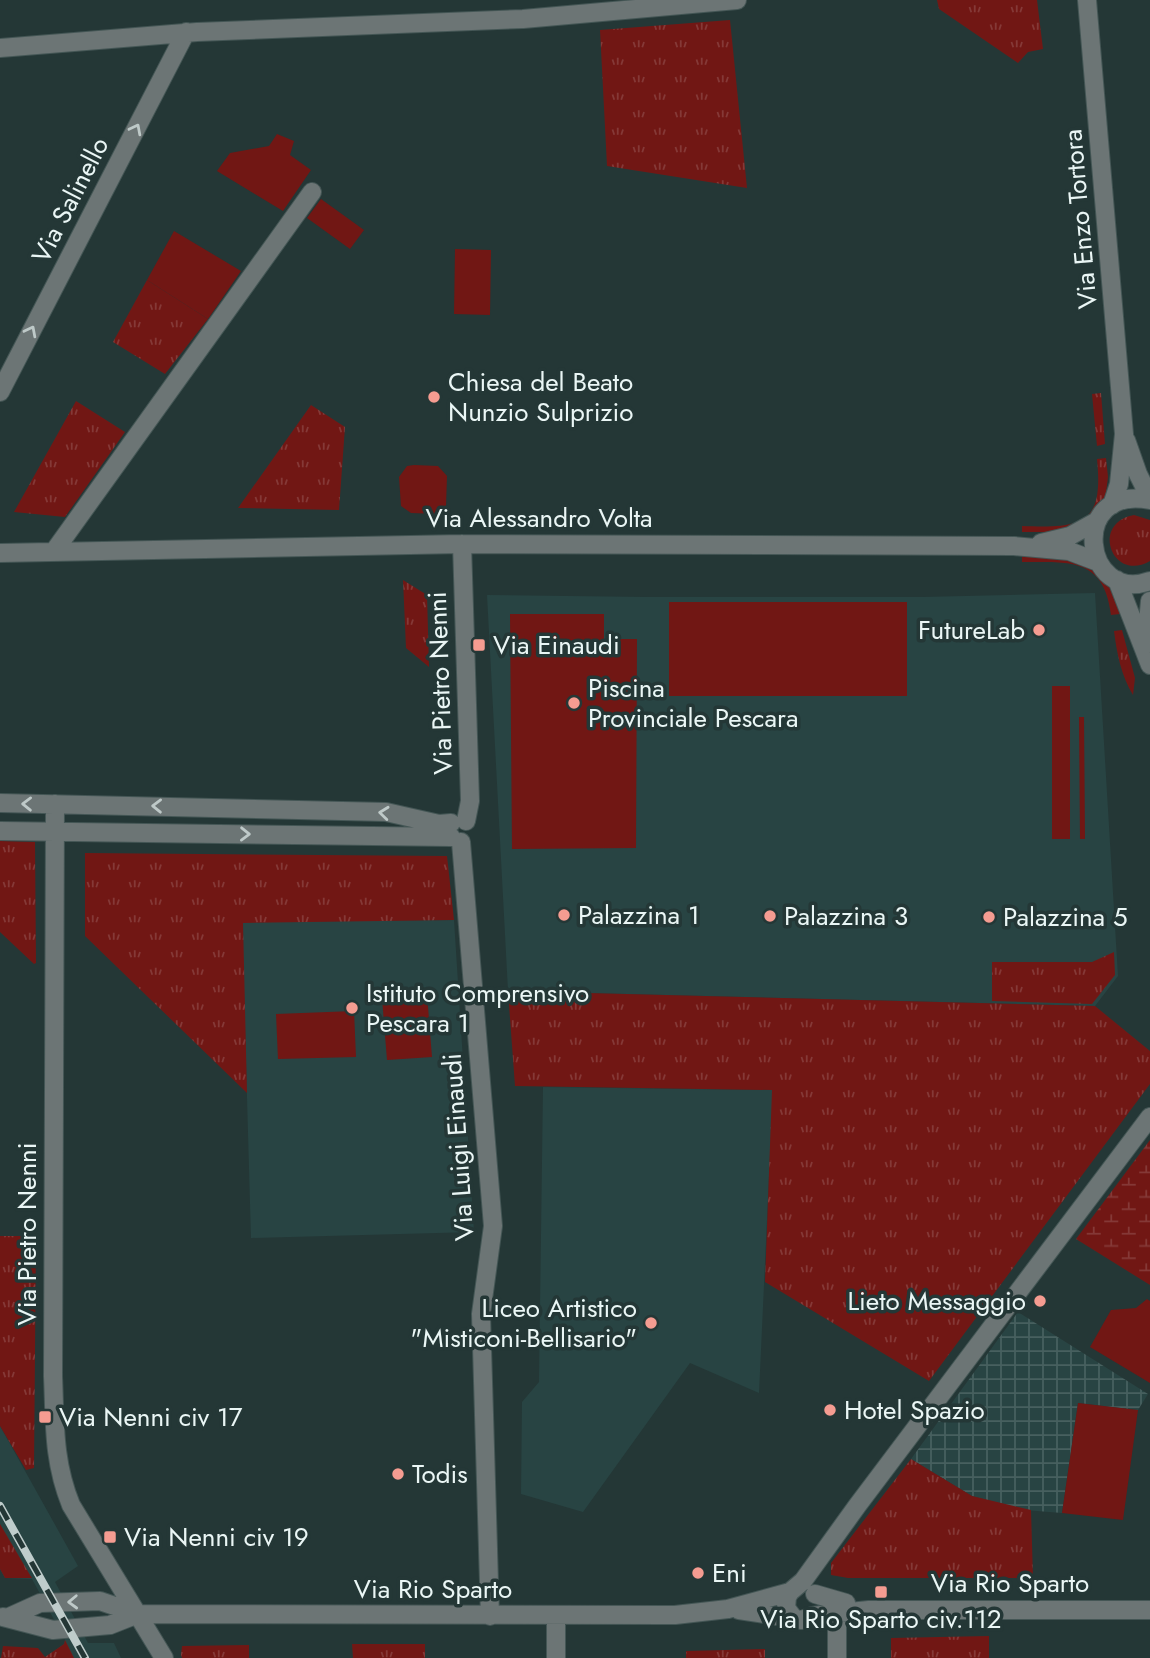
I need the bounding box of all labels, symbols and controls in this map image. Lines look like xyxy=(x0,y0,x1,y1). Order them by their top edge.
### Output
one-way arrow xyxy=(128,124,142,137)
street label: Via Enzo Tortora xyxy=(1053,128,1107,310)
street label: Via Salinello xyxy=(22,130,118,270)
one-way arrow xyxy=(23,326,37,338)
place label: Chiesa del Beato Nunzio Sulprizio xyxy=(448,363,633,431)
marker: Chiesa del Beato Nunzio Sulprizio xyxy=(426,389,442,405)
street label: Via Alessandro Volta xyxy=(425,499,653,537)
street label: Via Pietro Nenni xyxy=(418,591,462,775)
place label: FutureLab xyxy=(918,611,1025,649)
marker: FutureLab xyxy=(1031,622,1047,638)
place label: Via Einaudi xyxy=(493,626,620,664)
marker: Via Einaudi xyxy=(471,637,487,653)
place label: Piscina Provinciale Pescara xyxy=(588,669,798,737)
marker: Piscina Provinciale Pescara xyxy=(566,695,582,711)
one-way arrow xyxy=(22,796,33,811)
one-way arrow xyxy=(151,798,162,814)
one-way arrow xyxy=(379,805,390,820)
one-way arrow xyxy=(240,827,251,842)
place label: Palazzina 1 xyxy=(578,896,700,934)
place label: Palazzina 3 xyxy=(784,897,908,935)
place label: Palazzina 5 xyxy=(1003,898,1128,936)
marker: Palazzina 1 xyxy=(556,907,572,923)
marker: Palazzina 3 xyxy=(762,908,778,924)
marker: Palazzina 5 xyxy=(981,909,997,925)
place label: Istituto Comprensivo Pescara 1 xyxy=(366,974,589,1042)
marker: Istituto Comprensivo Pescara 1 xyxy=(344,1000,360,1016)
street label: Via Luigi Einaudi xyxy=(433,1052,483,1242)
street label: Via Pietro Nenni xyxy=(8,1143,46,1326)
place label: Lieto Messaggio xyxy=(847,1282,1026,1320)
place label: Liceo Artistico "Misticoni-Bellisario" xyxy=(410,1289,637,1357)
marker: Lieto Messaggio xyxy=(1032,1293,1048,1309)
marker: Liceo Artistico "Misticoni-Bellisario" xyxy=(643,1315,659,1331)
place label: Hotel Spazio xyxy=(844,1391,985,1429)
place label: Via Nenni civ 17 xyxy=(59,1398,243,1436)
marker: Hotel Spazio xyxy=(822,1402,838,1418)
marker: Via Nenni civ 17 xyxy=(37,1409,53,1425)
place label: Todis xyxy=(412,1455,468,1493)
marker: Todis xyxy=(390,1466,406,1482)
place label: Via Nenni civ 19 xyxy=(124,1518,309,1556)
marker: Via Nenni civ 19 xyxy=(102,1529,118,1545)
place label: Eni xyxy=(712,1554,747,1592)
street label: Via Rio Sparto xyxy=(931,1564,1089,1602)
marker: Eni xyxy=(690,1565,706,1581)
street label: Via Rio Sparto xyxy=(354,1570,512,1608)
marker: Via Rio Sparto civ.112 xyxy=(873,1584,889,1600)
one-way arrow xyxy=(67,1594,78,1609)
place label: Via Rio Sparto civ.112 xyxy=(760,1600,1002,1638)

